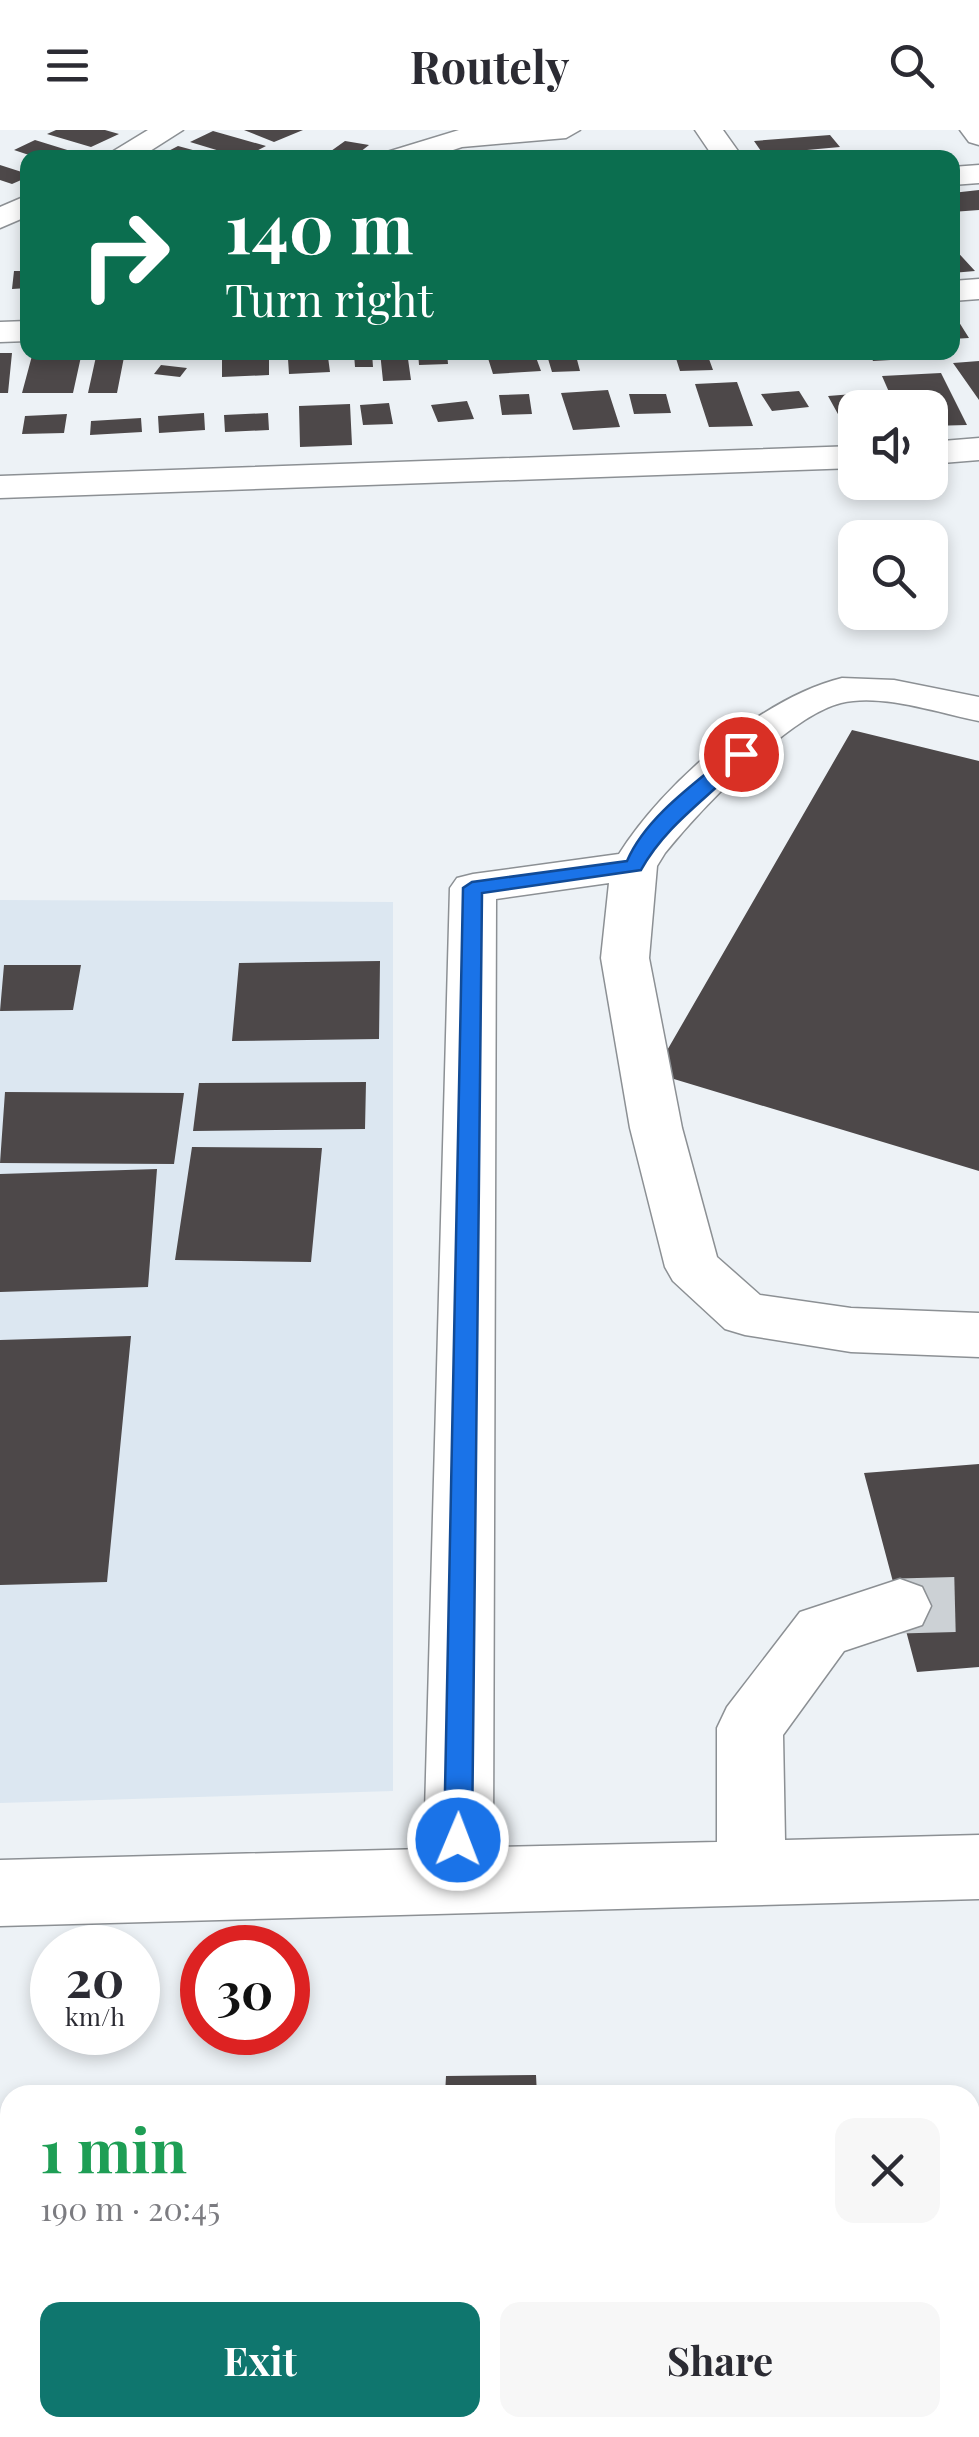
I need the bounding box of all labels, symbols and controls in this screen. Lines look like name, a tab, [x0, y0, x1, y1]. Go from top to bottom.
text: Routely	[410, 35, 569, 95]
icon: menu	[40, 38, 95, 93]
icon: search	[884, 38, 939, 93]
text: 140 m	[225, 178, 414, 272]
icon: right	[60, 190, 190, 320]
text: Turn right	[225, 268, 433, 328]
map controls	[838, 390, 948, 630]
button: sound	[838, 390, 948, 500]
button: search	[838, 520, 948, 630]
pin	[699, 712, 784, 797]
icon: arrive	[714, 727, 769, 782]
position arrow	[406, 1788, 510, 1892]
speed limit sign: 30	[180, 1925, 310, 2055]
text: 20	[66, 1944, 124, 2011]
text: km/h	[65, 1999, 125, 2032]
text: 1 min	[40, 2108, 187, 2188]
button: close	[835, 2118, 940, 2223]
text: 190 m · 20:45	[40, 2186, 220, 2229]
button: Exit	[40, 2302, 480, 2417]
button: Share	[500, 2302, 940, 2417]

